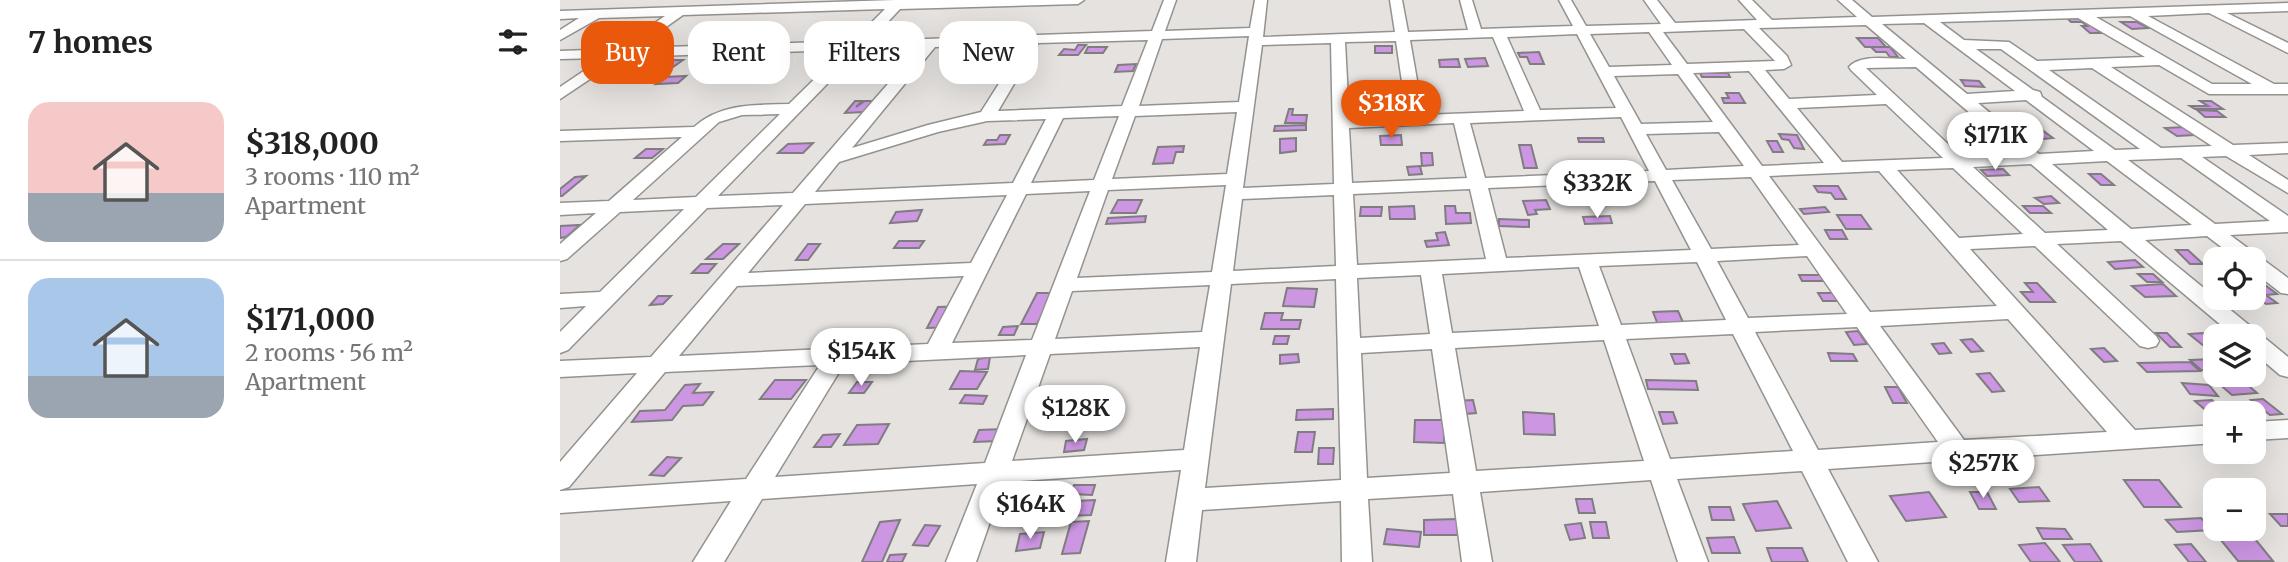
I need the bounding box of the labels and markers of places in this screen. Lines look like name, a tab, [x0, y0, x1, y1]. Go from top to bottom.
pin: $318K	[1342, 80, 1440, 140]
pin: $171K	[1946, 113, 2044, 172]
pin: $332K	[1548, 160, 1646, 220]
pin: $154K	[812, 328, 910, 388]
pin: $128K	[1026, 386, 1124, 445]
pin: $257K	[1934, 440, 2032, 500]
pin: $164K	[981, 482, 1079, 541]

